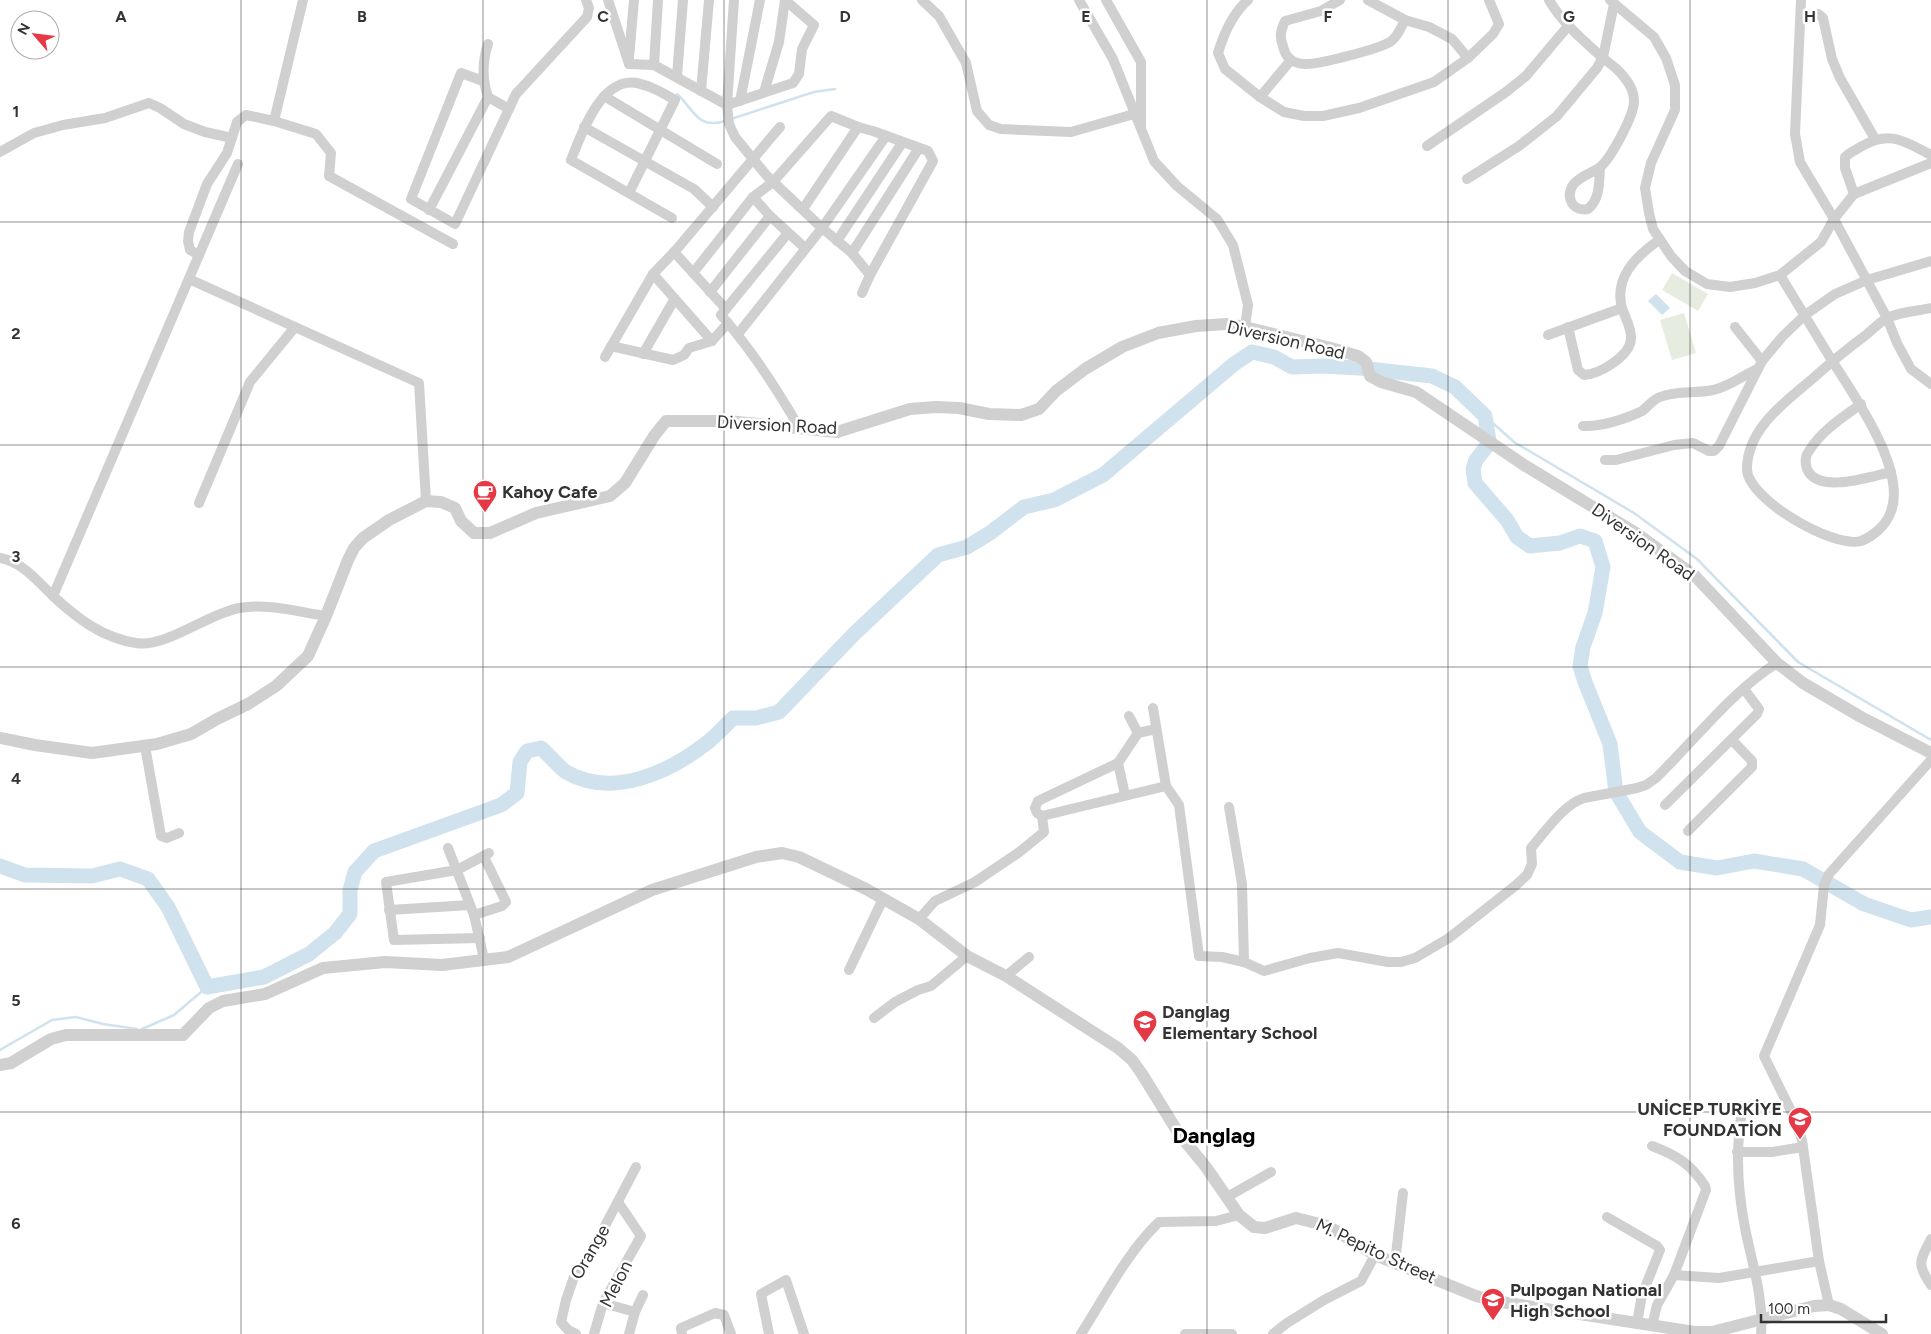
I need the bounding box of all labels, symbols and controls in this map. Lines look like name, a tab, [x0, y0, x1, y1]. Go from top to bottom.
text: A	[115, 7, 127, 26]
text: B	[357, 7, 367, 26]
text: C	[597, 7, 609, 26]
text: D	[839, 7, 851, 26]
text: E	[1081, 7, 1091, 26]
text: F	[1324, 7, 1333, 26]
text: G	[1563, 7, 1575, 26]
text: H	[1804, 7, 1816, 26]
north arrow	[10, 10, 60, 60]
text: N	[14, 20, 34, 38]
text: 1	[13, 102, 19, 121]
street label: Diversion Road	[1225, 316, 1347, 364]
text: 2	[11, 324, 21, 343]
street label: Diversion Road	[716, 411, 838, 439]
cafe icon: Kahoy Cafe	[472, 479, 498, 513]
place label: Kahoy Cafe	[502, 481, 598, 503]
street label: Diversion Road	[1587, 498, 1699, 586]
text: 3	[12, 547, 21, 566]
text: 4	[11, 769, 21, 788]
text: 5	[11, 991, 21, 1010]
place label: Danglag Elementary School	[1162, 1001, 1317, 1044]
school or university icon: Danglag Elementary School	[1132, 1009, 1158, 1043]
place label: UNİCEP TURKİYE FOUNDATİON	[1637, 1098, 1782, 1141]
school or university icon: UNİCEP TURKİYE FOUNDATİON	[1787, 1106, 1813, 1140]
district label: Danglag	[1172, 1122, 1256, 1149]
street label: M. Pepito Street	[1312, 1213, 1440, 1289]
text: 6	[11, 1214, 21, 1233]
street label: Orange	[566, 1221, 615, 1283]
street label: Melon	[595, 1257, 637, 1311]
place label: Pulpogan National High School	[1510, 1279, 1662, 1322]
school or university icon: Pulpogan National High School	[1480, 1287, 1506, 1321]
scale bar	[1761, 1292, 1886, 1324]
text: 100 m	[1768, 1300, 1810, 1318]

